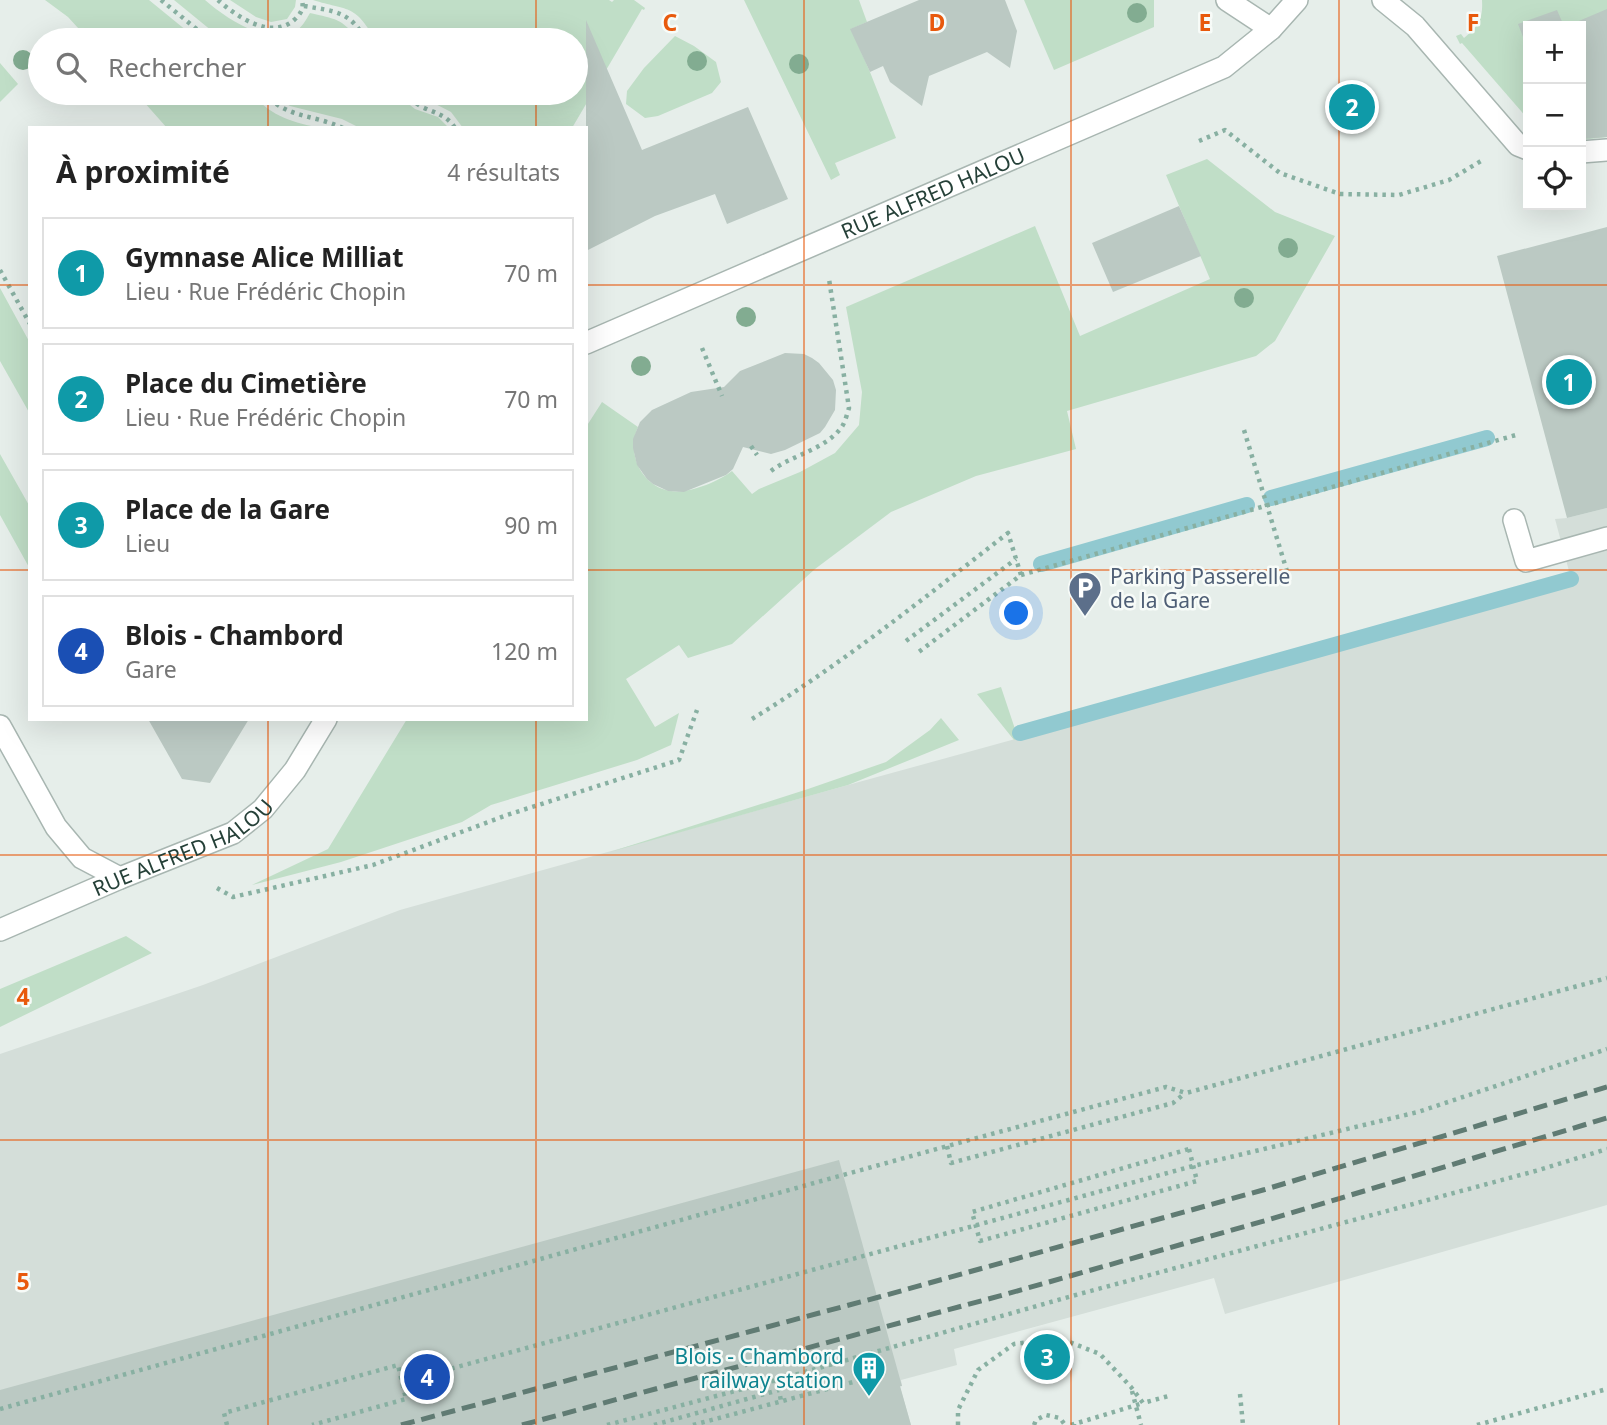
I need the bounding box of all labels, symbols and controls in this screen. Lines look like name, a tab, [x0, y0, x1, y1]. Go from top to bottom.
text: C	[663, 6, 678, 38]
text: D	[929, 6, 945, 38]
text: E	[1199, 6, 1211, 38]
text: F	[1467, 6, 1479, 38]
map controls	[1523, 21, 1586, 210]
button: +	[1523, 21, 1586, 84]
search box	[28, 28, 588, 105]
icon: search	[52, 48, 90, 86]
text: Rechercher	[108, 49, 246, 85]
pin: 2	[1329, 81, 1375, 133]
button: −	[1523, 84, 1586, 147]
street label: RUE ALFRED HALOU	[837, 141, 1029, 245]
button: locate	[1523, 147, 1586, 210]
text: À proximité	[56, 151, 230, 192]
text: 4 résultats	[447, 156, 560, 188]
text: Gymnase Alice Milliat	[125, 239, 403, 275]
text: 1	[74, 257, 88, 289]
text: 70 m	[504, 257, 558, 289]
text: Lieu · Rue Frédéric Chopin	[125, 275, 406, 307]
pin: 1	[1546, 356, 1592, 408]
text: Place du Cimetière	[125, 365, 367, 401]
text: 2	[74, 383, 88, 415]
text: 70 m	[504, 383, 558, 415]
text: Lieu · Rue Frédéric Chopin	[125, 401, 406, 433]
text: Place de la Gare	[125, 491, 330, 527]
text: 3	[74, 509, 88, 541]
text: 90 m	[504, 509, 558, 541]
text: Lieu	[125, 527, 170, 559]
place label: Parking Passerelle de la Gare	[1110, 562, 1290, 614]
parking icon: Parking Passerelle de la Gare	[1066, 569, 1104, 618]
your location	[999, 596, 1033, 630]
text: Blois - Chambord	[125, 617, 344, 653]
text: 4	[74, 635, 88, 667]
text: 120 m	[491, 635, 558, 667]
text: Gare	[125, 653, 177, 685]
street label: RUE ALFRED HALOU	[88, 793, 280, 902]
text: 4	[16, 980, 30, 1012]
text: 5	[16, 1265, 30, 1297]
pin: 3	[1024, 1331, 1070, 1383]
place label: Blois - Chambord railway station	[675, 1342, 844, 1394]
building icon: Blois - Chambord railway station	[850, 1349, 888, 1398]
pin: 4	[404, 1351, 450, 1403]

